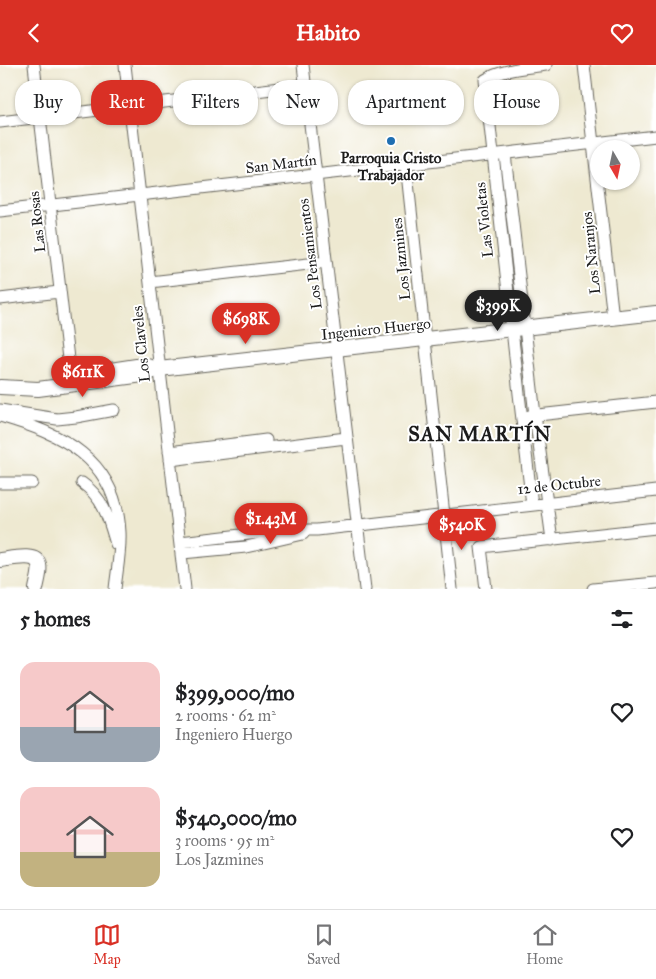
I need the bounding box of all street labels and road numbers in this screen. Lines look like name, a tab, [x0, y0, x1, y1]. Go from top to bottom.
street label: San Martín	[245, 151, 317, 177]
street label: Las Violetas	[471, 181, 497, 259]
street label: Las Rosas	[25, 190, 49, 254]
street label: Los Pensamientos	[294, 198, 326, 310]
street label: Los Naranjos	[578, 211, 604, 295]
street label: Los Jazmines	[388, 217, 415, 301]
street label: Los Claveles	[128, 305, 154, 383]
street label: Ingeniero Huergo	[320, 314, 432, 344]
street label: 12 de Octubre	[516, 472, 602, 498]

